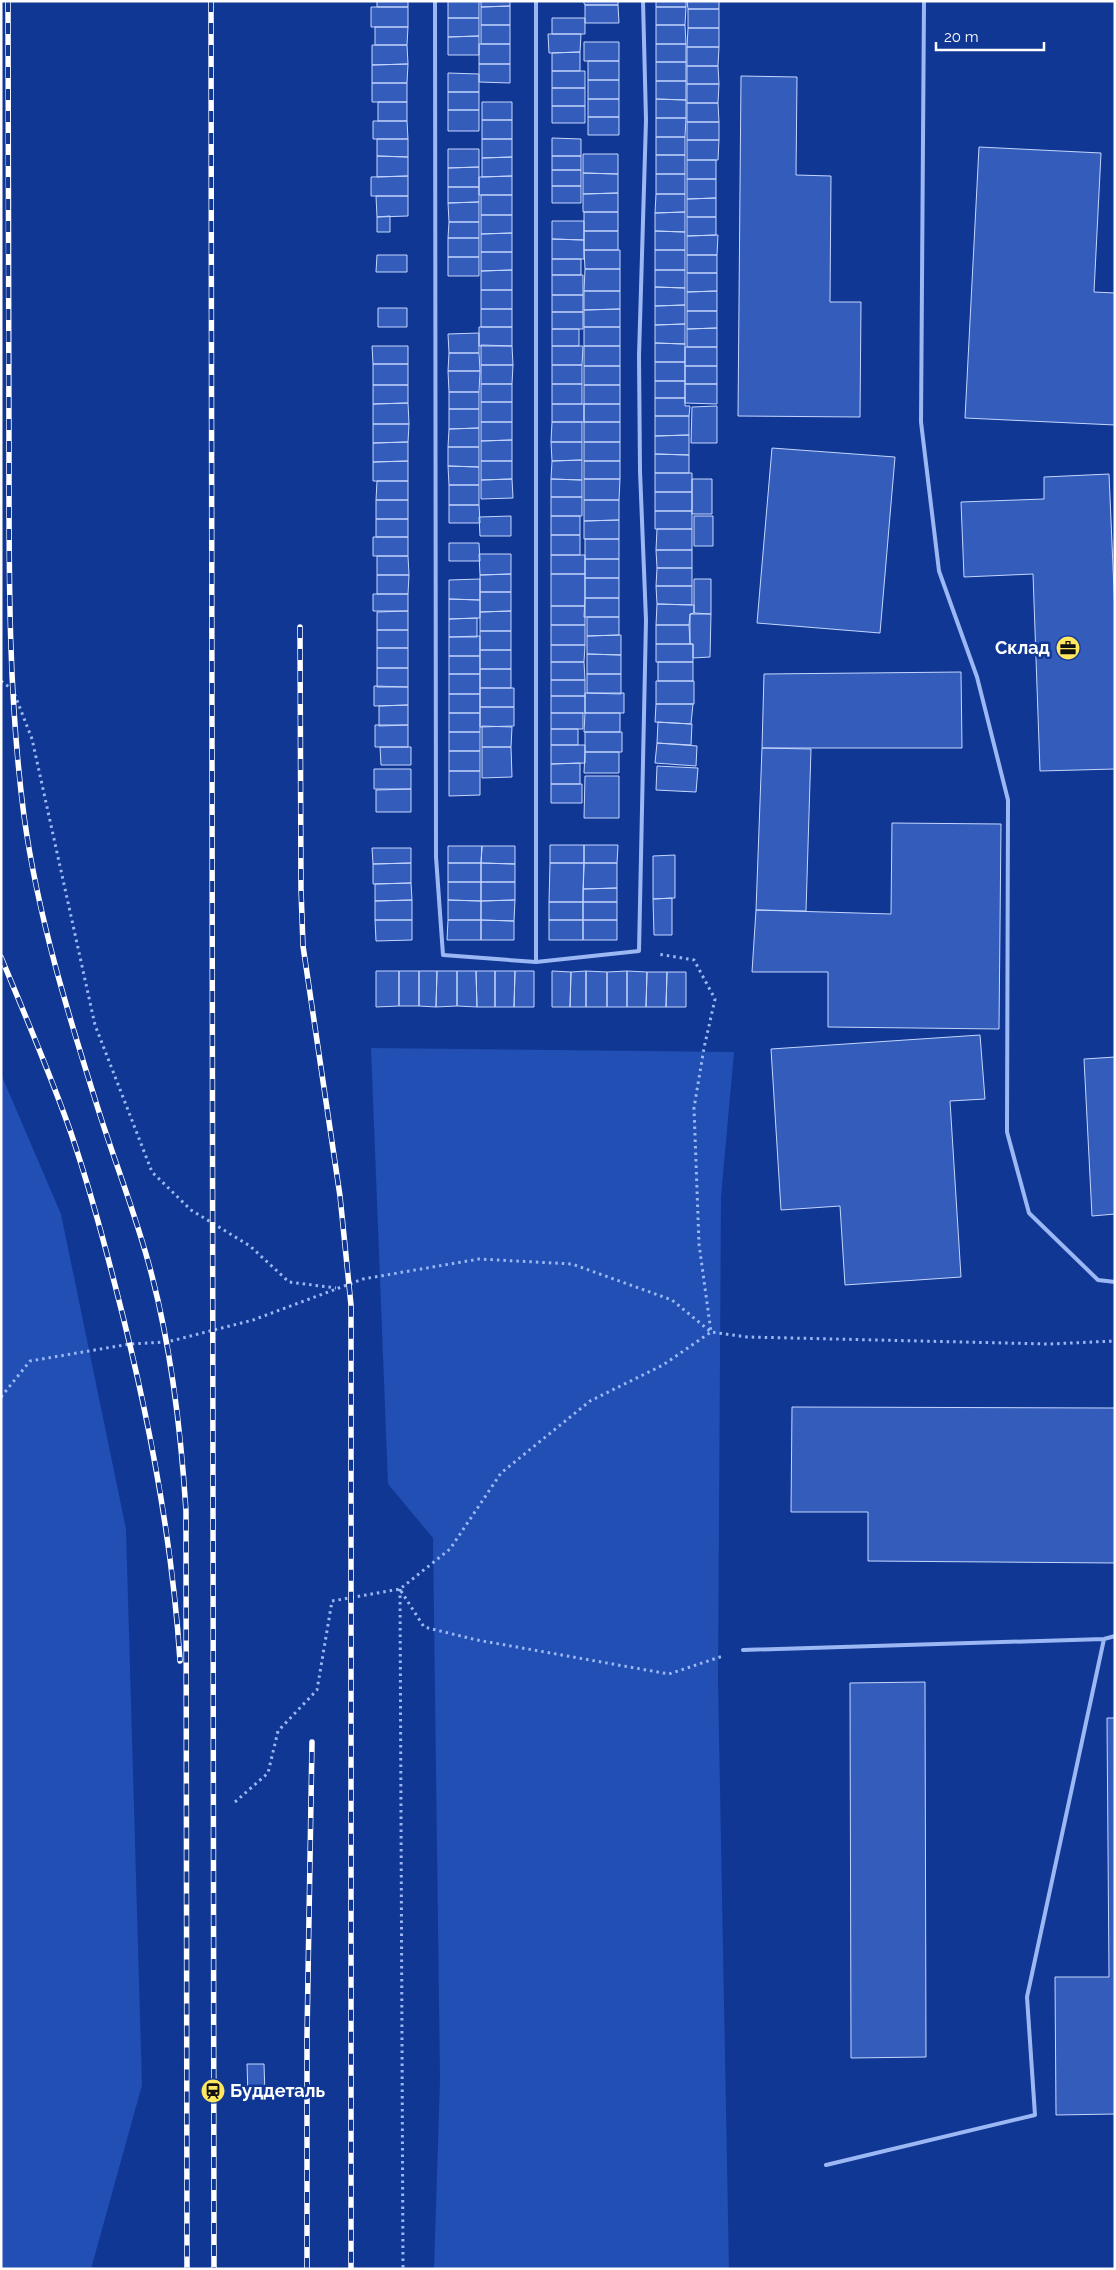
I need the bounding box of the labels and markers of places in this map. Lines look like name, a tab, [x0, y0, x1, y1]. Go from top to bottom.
office icon: Склад	[1055, 635, 1081, 661]
place label: Склад	[995, 637, 1050, 658]
station icon: Буддеталь	[200, 2078, 226, 2104]
place label: Буддеталь	[230, 2080, 325, 2101]

